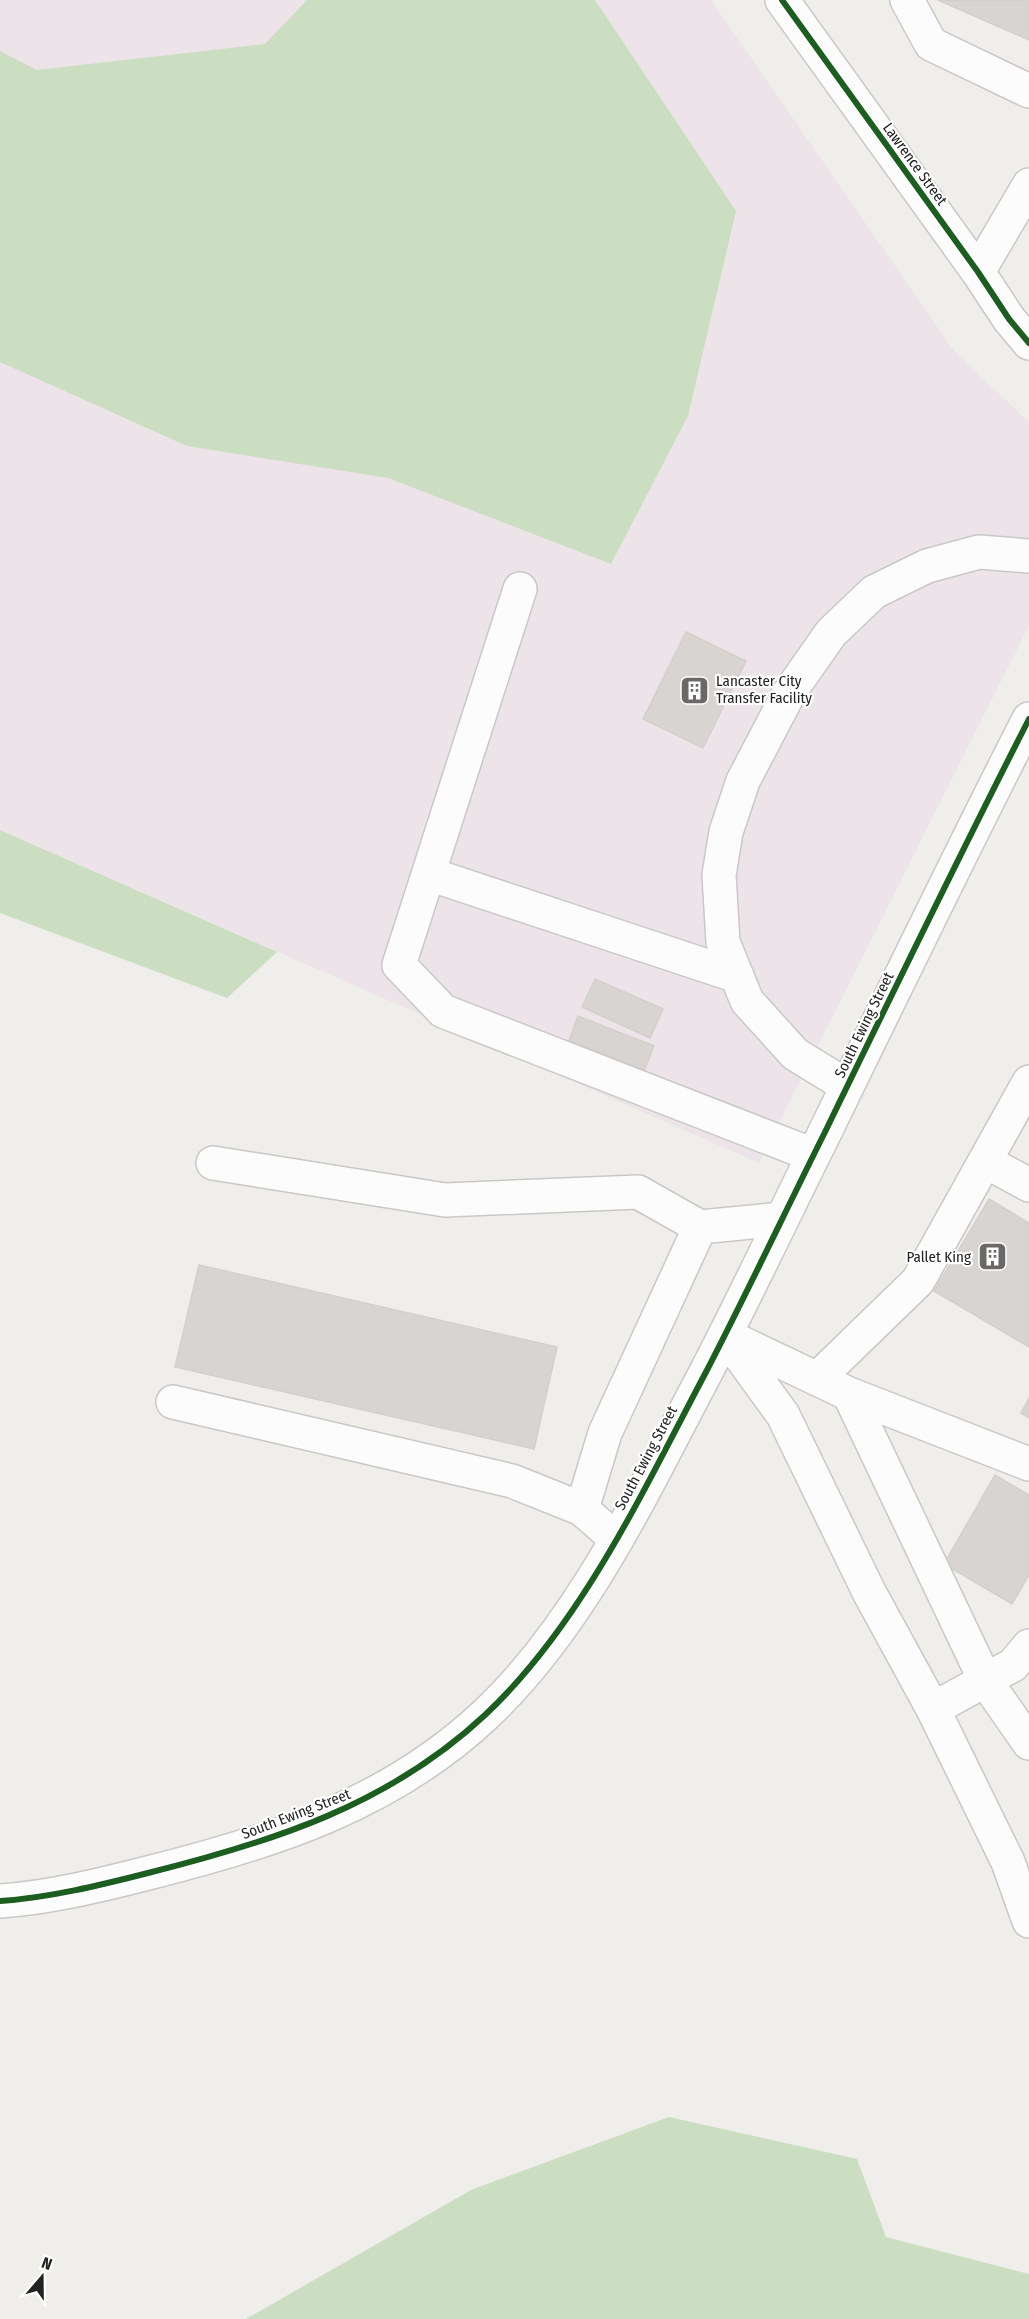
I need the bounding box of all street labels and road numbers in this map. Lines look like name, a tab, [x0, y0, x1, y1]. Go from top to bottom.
street label: Lawrence Street	[879, 119, 951, 209]
street label: South Ewing Street	[831, 969, 897, 1081]
street label: South Ewing Street	[611, 1403, 681, 1513]
street label: South Ewing Street	[239, 1785, 353, 1843]

